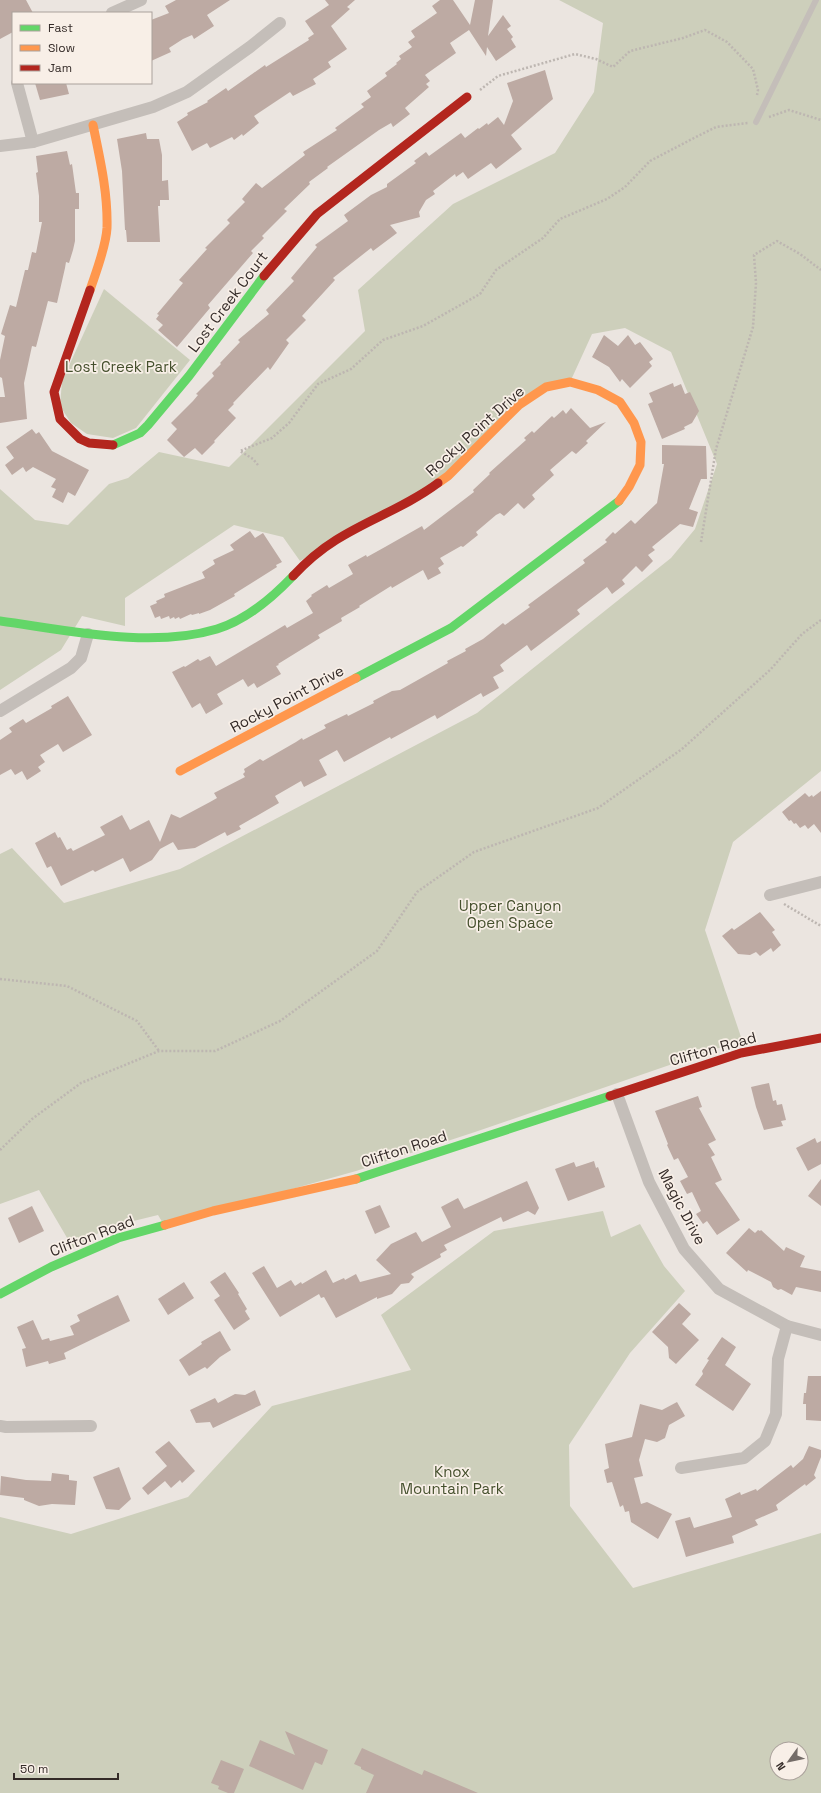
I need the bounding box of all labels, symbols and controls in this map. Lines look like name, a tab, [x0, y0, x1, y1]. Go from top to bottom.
legend	[12, 12, 152, 84]
text: Fast	[48, 20, 73, 36]
text: Slow	[48, 40, 75, 56]
text: Jam	[48, 60, 72, 76]
street label: Lost Creek Court	[184, 247, 272, 356]
park label: Lost Creek Park	[65, 357, 177, 376]
street label: Rocky Point Drive	[421, 381, 528, 480]
street label: Rocky Point Drive	[227, 660, 347, 737]
park label: Upper Canyon Open Space	[459, 896, 561, 932]
street label: Clifton Road	[667, 1027, 758, 1070]
street label: Clifton Road	[359, 1126, 449, 1171]
street label: Magic Drive	[654, 1165, 710, 1248]
street label: Clifton Road	[47, 1211, 137, 1260]
park label: Knox Mountain Park	[400, 1462, 504, 1498]
north arrow	[769, 1741, 809, 1781]
scale bar	[14, 1755, 118, 1781]
text: N	[773, 1760, 788, 1773]
text: 50 m	[20, 1761, 48, 1777]

